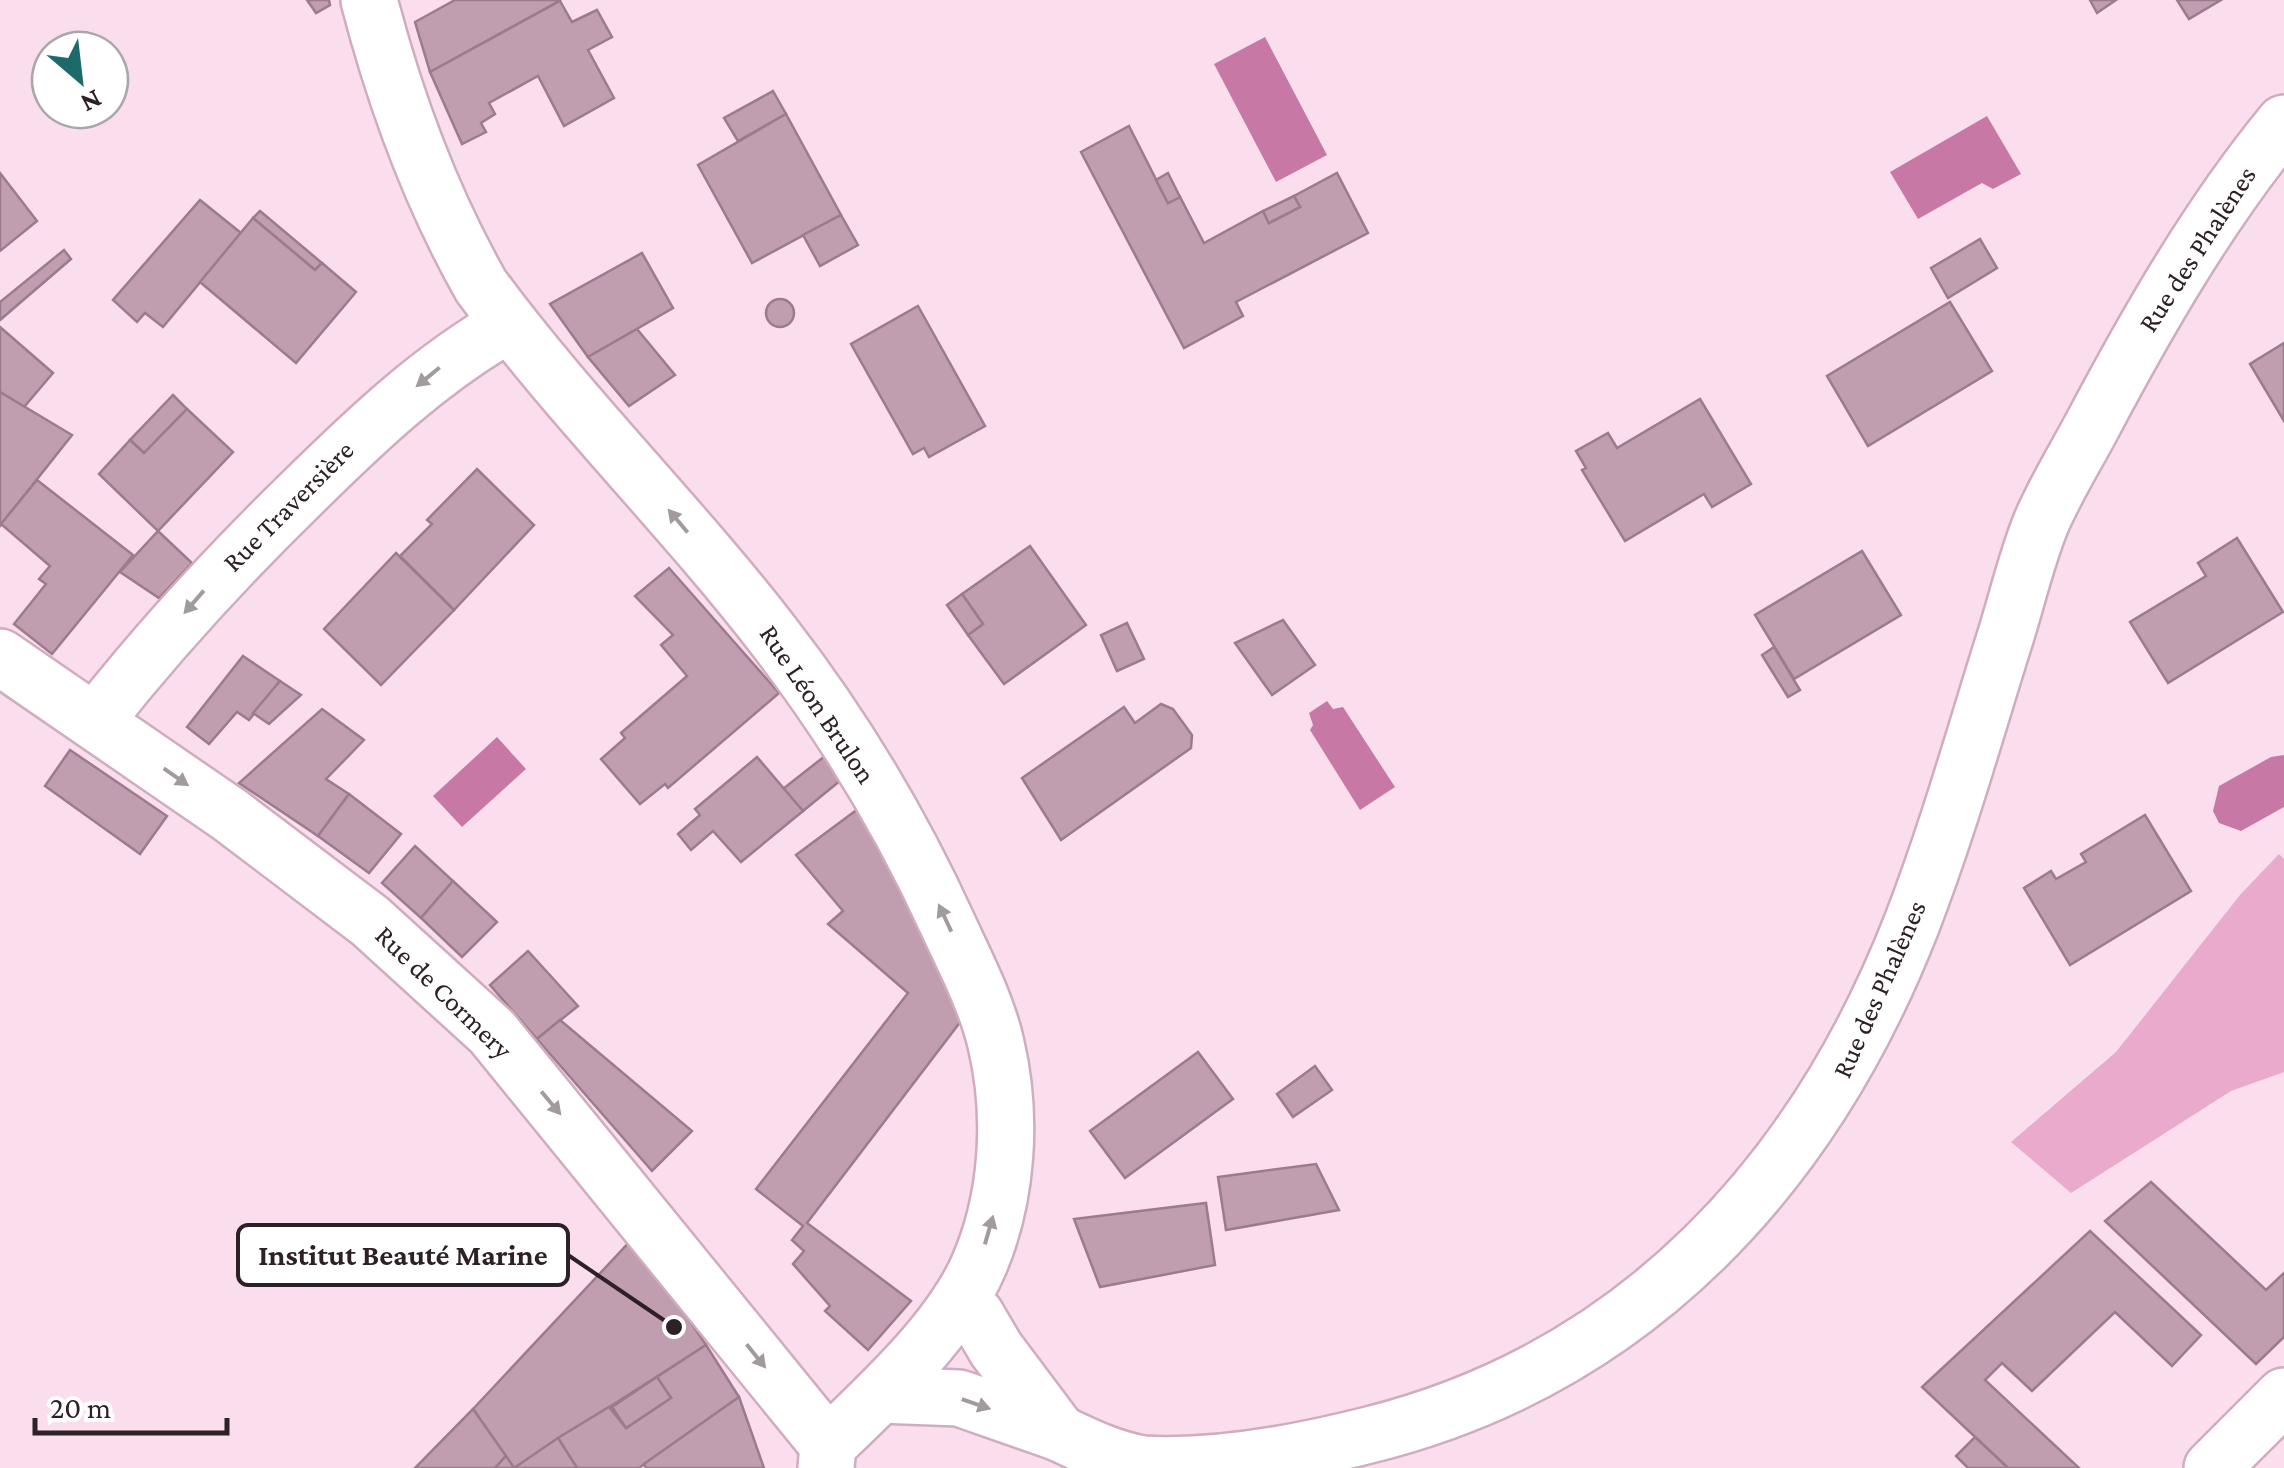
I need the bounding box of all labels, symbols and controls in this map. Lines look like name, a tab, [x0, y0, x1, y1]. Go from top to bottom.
north arrow	[30, 30, 130, 130]
text: N	[76, 83, 107, 120]
street label: Rue des Phalènes	[2132, 160, 2262, 338]
one-way arrow	[415, 366, 440, 387]
street label: Rue Traversière	[216, 434, 360, 578]
one-way arrow	[667, 509, 689, 534]
one-way arrow	[184, 590, 206, 615]
street label: Rue Léon Brulon	[754, 619, 882, 789]
one-way arrow	[162, 766, 189, 786]
street label: Rue des Phalènes	[1826, 895, 1932, 1083]
one-way arrow	[936, 903, 953, 932]
street label: Rue de Cormery	[369, 919, 520, 1066]
one-way arrow	[540, 1091, 561, 1116]
one-way arrow	[981, 1214, 997, 1245]
callout: Institut Beauté Marine	[238, 1225, 568, 1285]
text: Institut Beauté Marine	[258, 1238, 548, 1271]
one-way arrow	[745, 1343, 766, 1368]
scale bar	[35, 1373, 228, 1435]
text: 20 m	[50, 1391, 111, 1424]
one-way arrow	[962, 1398, 992, 1413]

